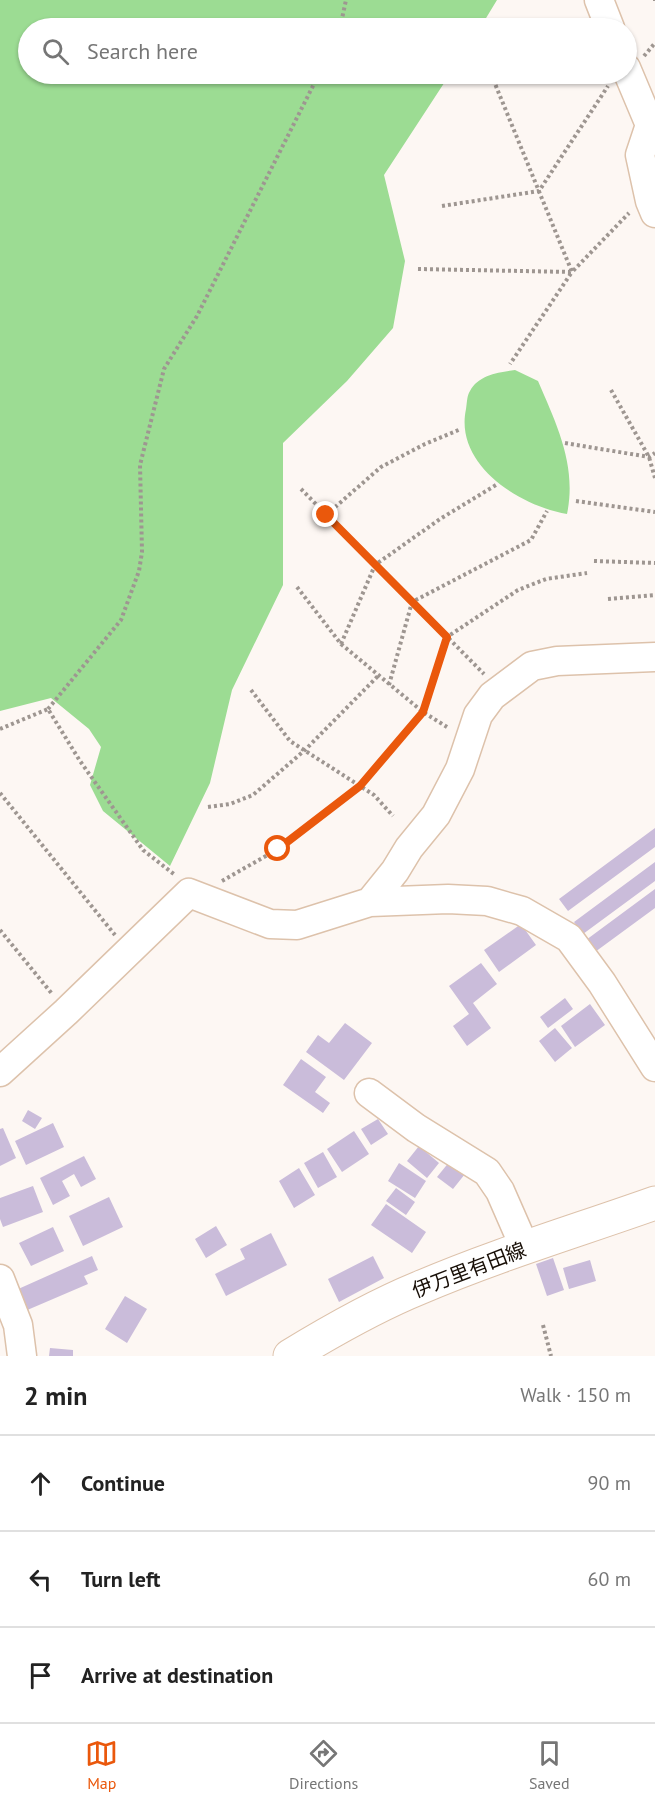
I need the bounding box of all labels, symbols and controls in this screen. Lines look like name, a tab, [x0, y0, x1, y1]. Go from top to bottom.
search box	[18, 18, 637, 84]
icon: search	[39, 35, 72, 68]
text: Search here	[87, 37, 198, 65]
route end	[312, 501, 338, 527]
route start	[264, 835, 290, 861]
street label: 伊万里有田線	[408, 1236, 530, 1304]
text: 2 min	[24, 1379, 87, 1412]
text: Walk · 150 m	[520, 1382, 631, 1408]
icon: ahead	[24, 1467, 57, 1500]
text: Continue	[81, 1469, 165, 1497]
text: 90 m	[588, 1470, 631, 1496]
icon: left	[24, 1563, 57, 1596]
text: Turn left	[81, 1565, 161, 1593]
text: 60 m	[588, 1566, 631, 1592]
icon: arrive	[24, 1659, 57, 1692]
text: Arrive at destination	[81, 1661, 273, 1689]
tab: Map	[85, 1737, 118, 1793]
tab: Directions	[289, 1737, 358, 1793]
tab: Saved	[529, 1737, 570, 1793]

